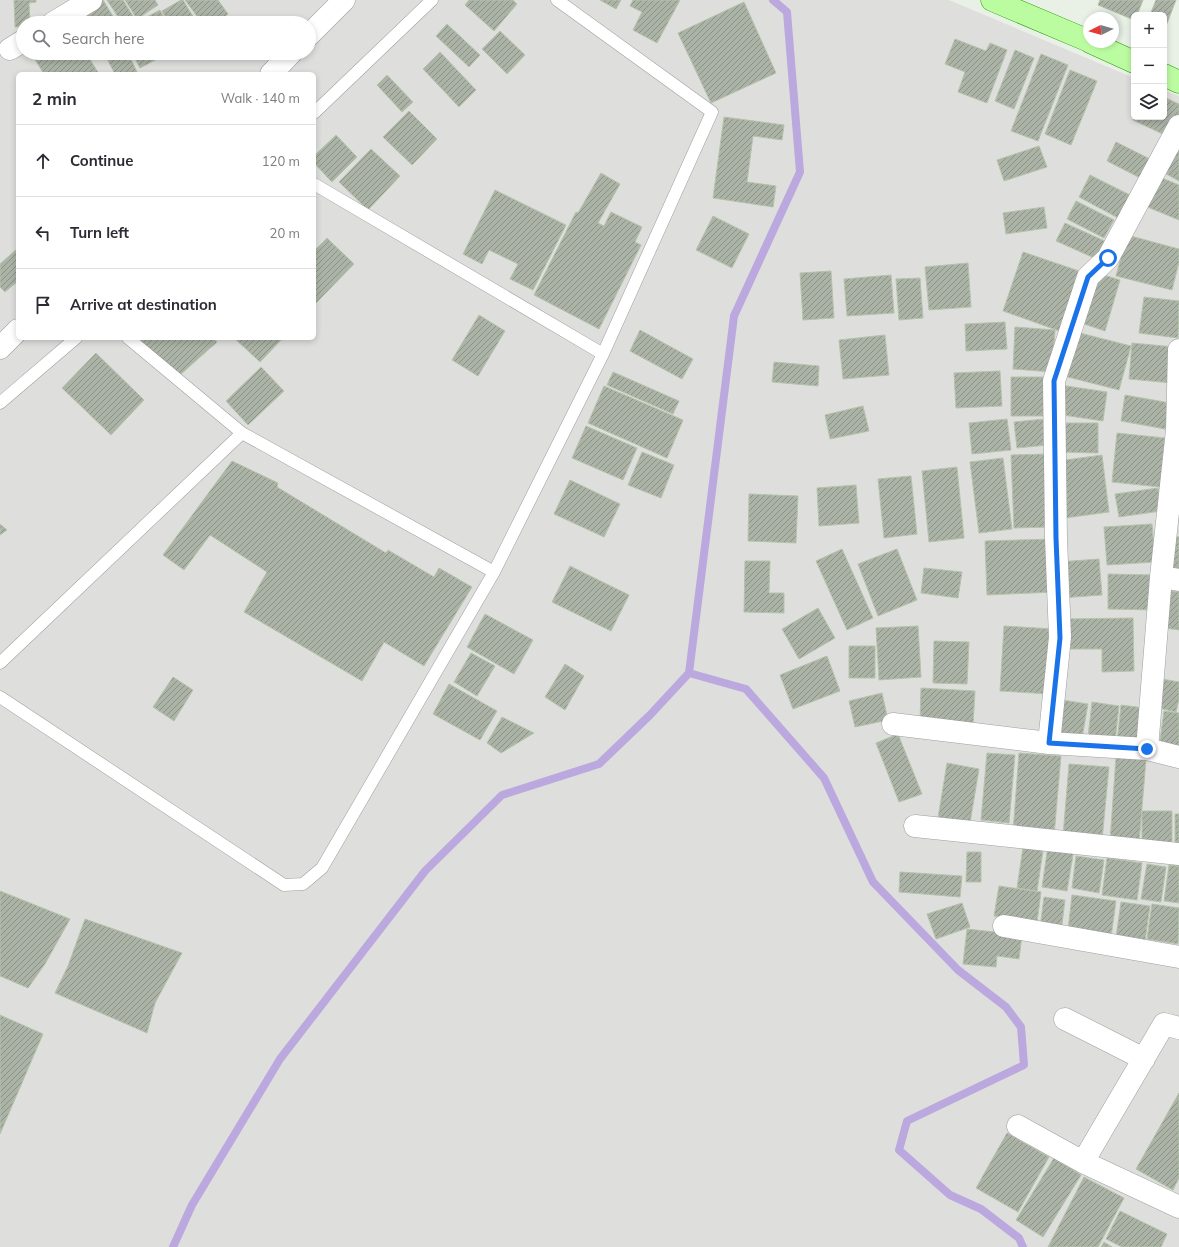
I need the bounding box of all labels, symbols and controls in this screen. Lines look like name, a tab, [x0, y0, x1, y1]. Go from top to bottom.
north arrow	[1083, 12, 1119, 48]
map controls	[1131, 12, 1167, 120]
button: +	[1131, 12, 1167, 48]
search box	[16, 16, 316, 60]
icon: search	[30, 27, 52, 49]
text: Search here	[62, 29, 144, 48]
button: −	[1131, 48, 1167, 84]
button: layers	[1131, 84, 1167, 120]
text: 2 min	[32, 88, 77, 109]
text: Walk · 140 m	[221, 90, 300, 106]
icon: ahead	[32, 150, 54, 172]
text: Continue	[70, 151, 133, 170]
text: 120 m	[262, 153, 300, 169]
icon: left	[32, 222, 54, 244]
text: Turn left	[70, 223, 129, 242]
text: 20 m	[270, 225, 300, 241]
route start	[1099, 249, 1117, 267]
icon: arrive	[32, 294, 54, 316]
text: Arrive at destination	[70, 295, 217, 314]
route end	[1138, 740, 1156, 758]

